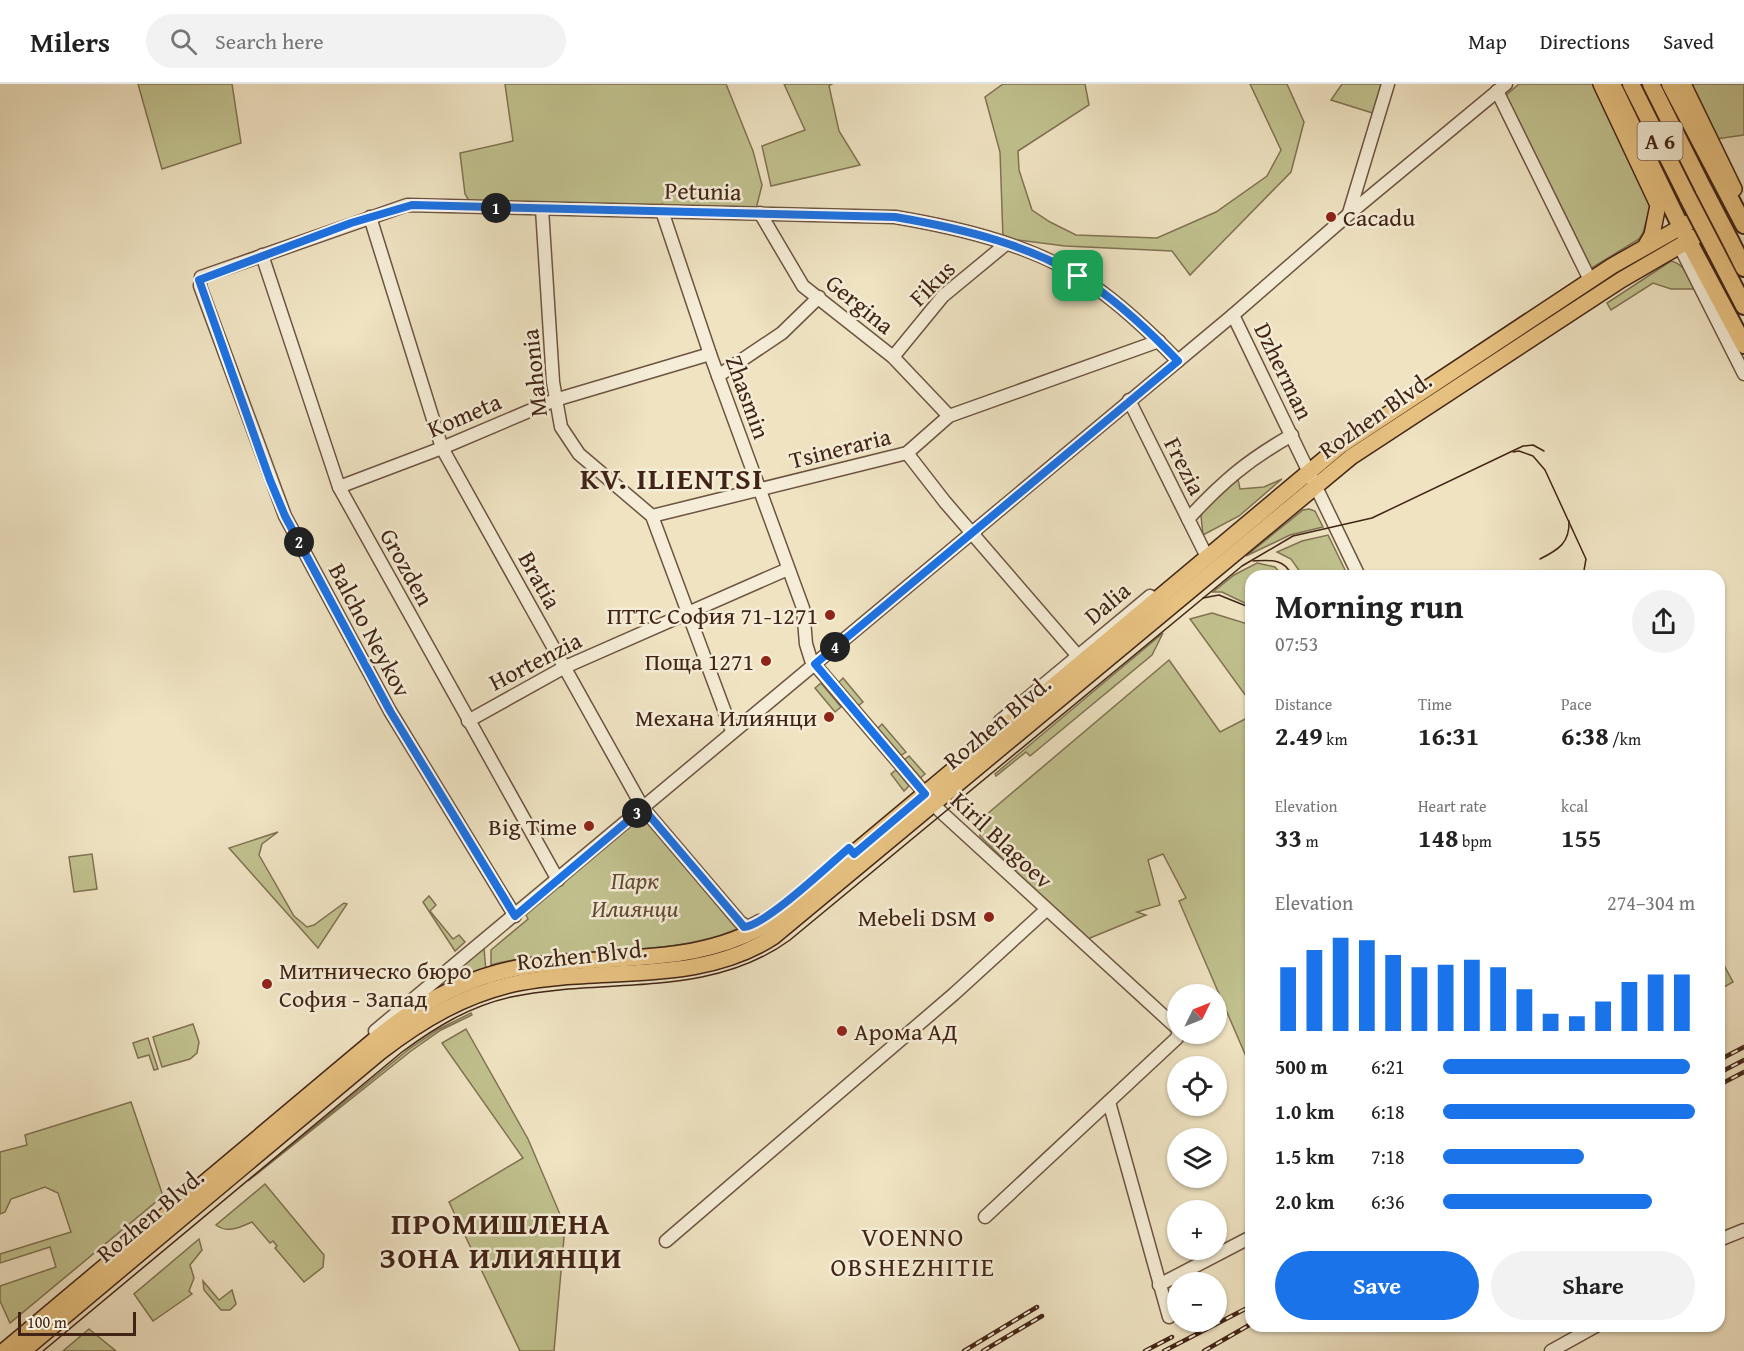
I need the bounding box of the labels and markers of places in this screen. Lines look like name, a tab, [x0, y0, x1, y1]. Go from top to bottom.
pin: 1	[481, 193, 511, 223]
place label: Cacadu	[1343, 200, 1415, 235]
marker: Cacadu	[1324, 210, 1338, 224]
pin	[1052, 250, 1103, 301]
pin: 2	[284, 527, 314, 557]
place label: ПТТС София 71-1271	[607, 598, 818, 633]
marker: ПТТС София 71-1271	[823, 608, 837, 622]
pin: 4	[820, 632, 850, 662]
place label: Поща 1271	[645, 644, 754, 679]
marker: Поща 1271	[759, 654, 773, 668]
place label: Механа Илиянци	[635, 700, 817, 735]
marker: Механа Илиянци	[822, 710, 836, 724]
pin: 3	[622, 798, 652, 828]
place label: Big Time	[488, 809, 577, 844]
marker: Big Time	[582, 819, 596, 833]
place label: Mebeli DSM	[858, 900, 977, 935]
marker: Mebeli DSM	[982, 910, 996, 924]
place label: Митническо бюро София - Запад	[279, 953, 472, 1016]
marker: Митническо бюро София - Запад	[260, 977, 274, 991]
place label: Арома АД	[854, 1014, 958, 1049]
marker: Арома АД	[835, 1024, 849, 1038]

